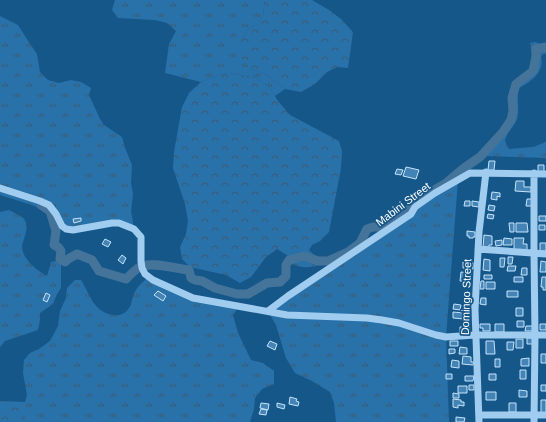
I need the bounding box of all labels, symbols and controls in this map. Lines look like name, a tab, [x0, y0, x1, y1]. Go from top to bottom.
street label: Mabini Street	[374, 180, 432, 228]
street label: Domingo Street	[459, 259, 473, 335]

